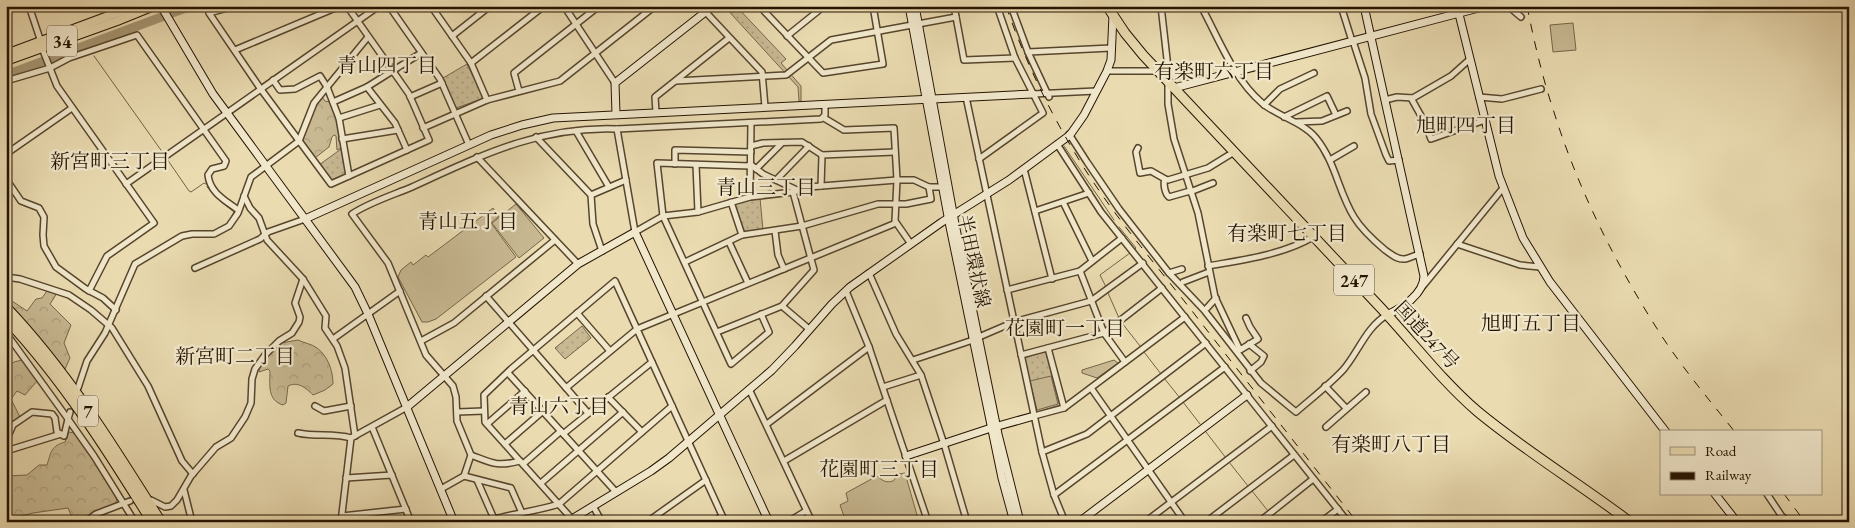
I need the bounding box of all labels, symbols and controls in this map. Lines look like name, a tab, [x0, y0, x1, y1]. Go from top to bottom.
road number: 34	[47, 26, 77, 56]
district label: 青山四丁目	[337, 52, 437, 78]
district label: 有楽町六丁目	[1154, 58, 1274, 84]
district label: 旭町四丁目	[1416, 112, 1516, 138]
district label: 新宮町三丁目	[50, 148, 170, 174]
district label: 青山三丁目	[716, 174, 816, 200]
district label: 青山五丁目	[418, 208, 518, 234]
street label: 半田環状線	[952, 212, 996, 310]
district label: 有楽町七丁目	[1227, 220, 1347, 246]
road number: 247	[1334, 264, 1374, 296]
street label: 国道247号	[1389, 296, 1465, 374]
district label: 旭町五丁目	[1481, 310, 1581, 336]
district label: 花園町一丁目	[1005, 315, 1125, 341]
district label: 新宮町二丁目	[175, 343, 295, 369]
district label: 青山六丁目	[509, 393, 609, 419]
road number: 7	[78, 396, 98, 426]
legend	[1660, 430, 1822, 496]
district label: 有楽町八丁目	[1331, 431, 1451, 457]
text: Road	[1705, 441, 1737, 460]
district label: 花園町三丁目	[819, 456, 939, 482]
text: Railway	[1705, 465, 1752, 484]

